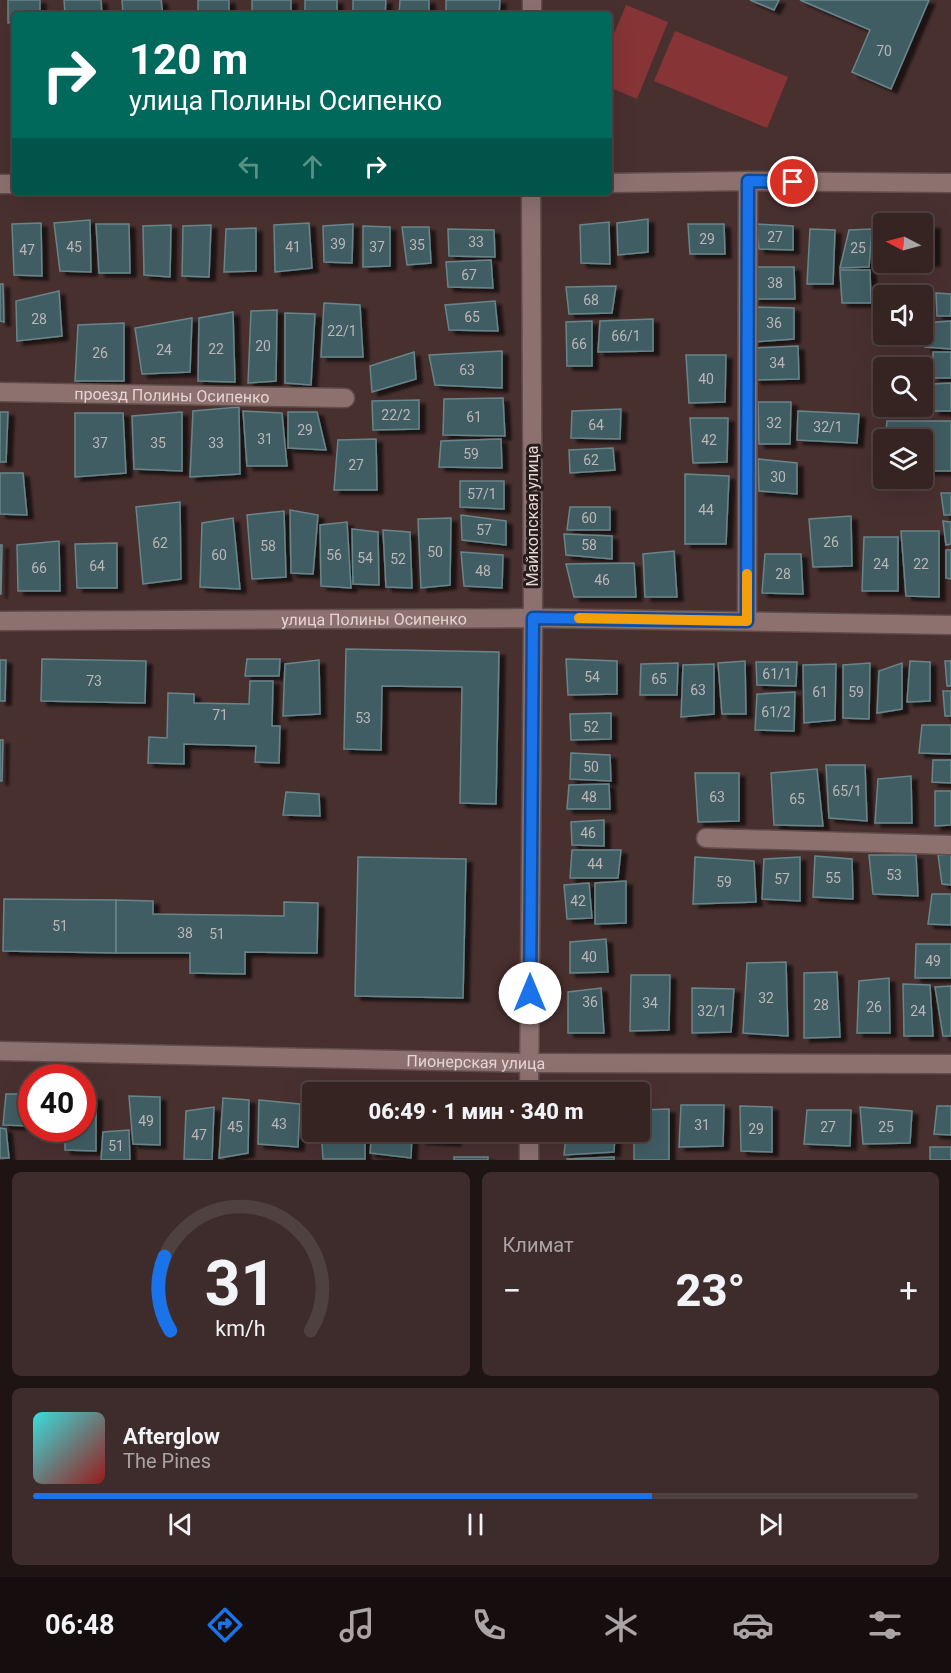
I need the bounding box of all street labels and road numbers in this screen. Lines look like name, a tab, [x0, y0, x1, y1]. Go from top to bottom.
street label: проезд Полины Осипенко	[74, 384, 270, 406]
street label: Майкопская улица	[523, 445, 542, 587]
street label: улица Полины Осипенко	[281, 609, 467, 629]
street label: Пионерская улица	[406, 1051, 545, 1073]

